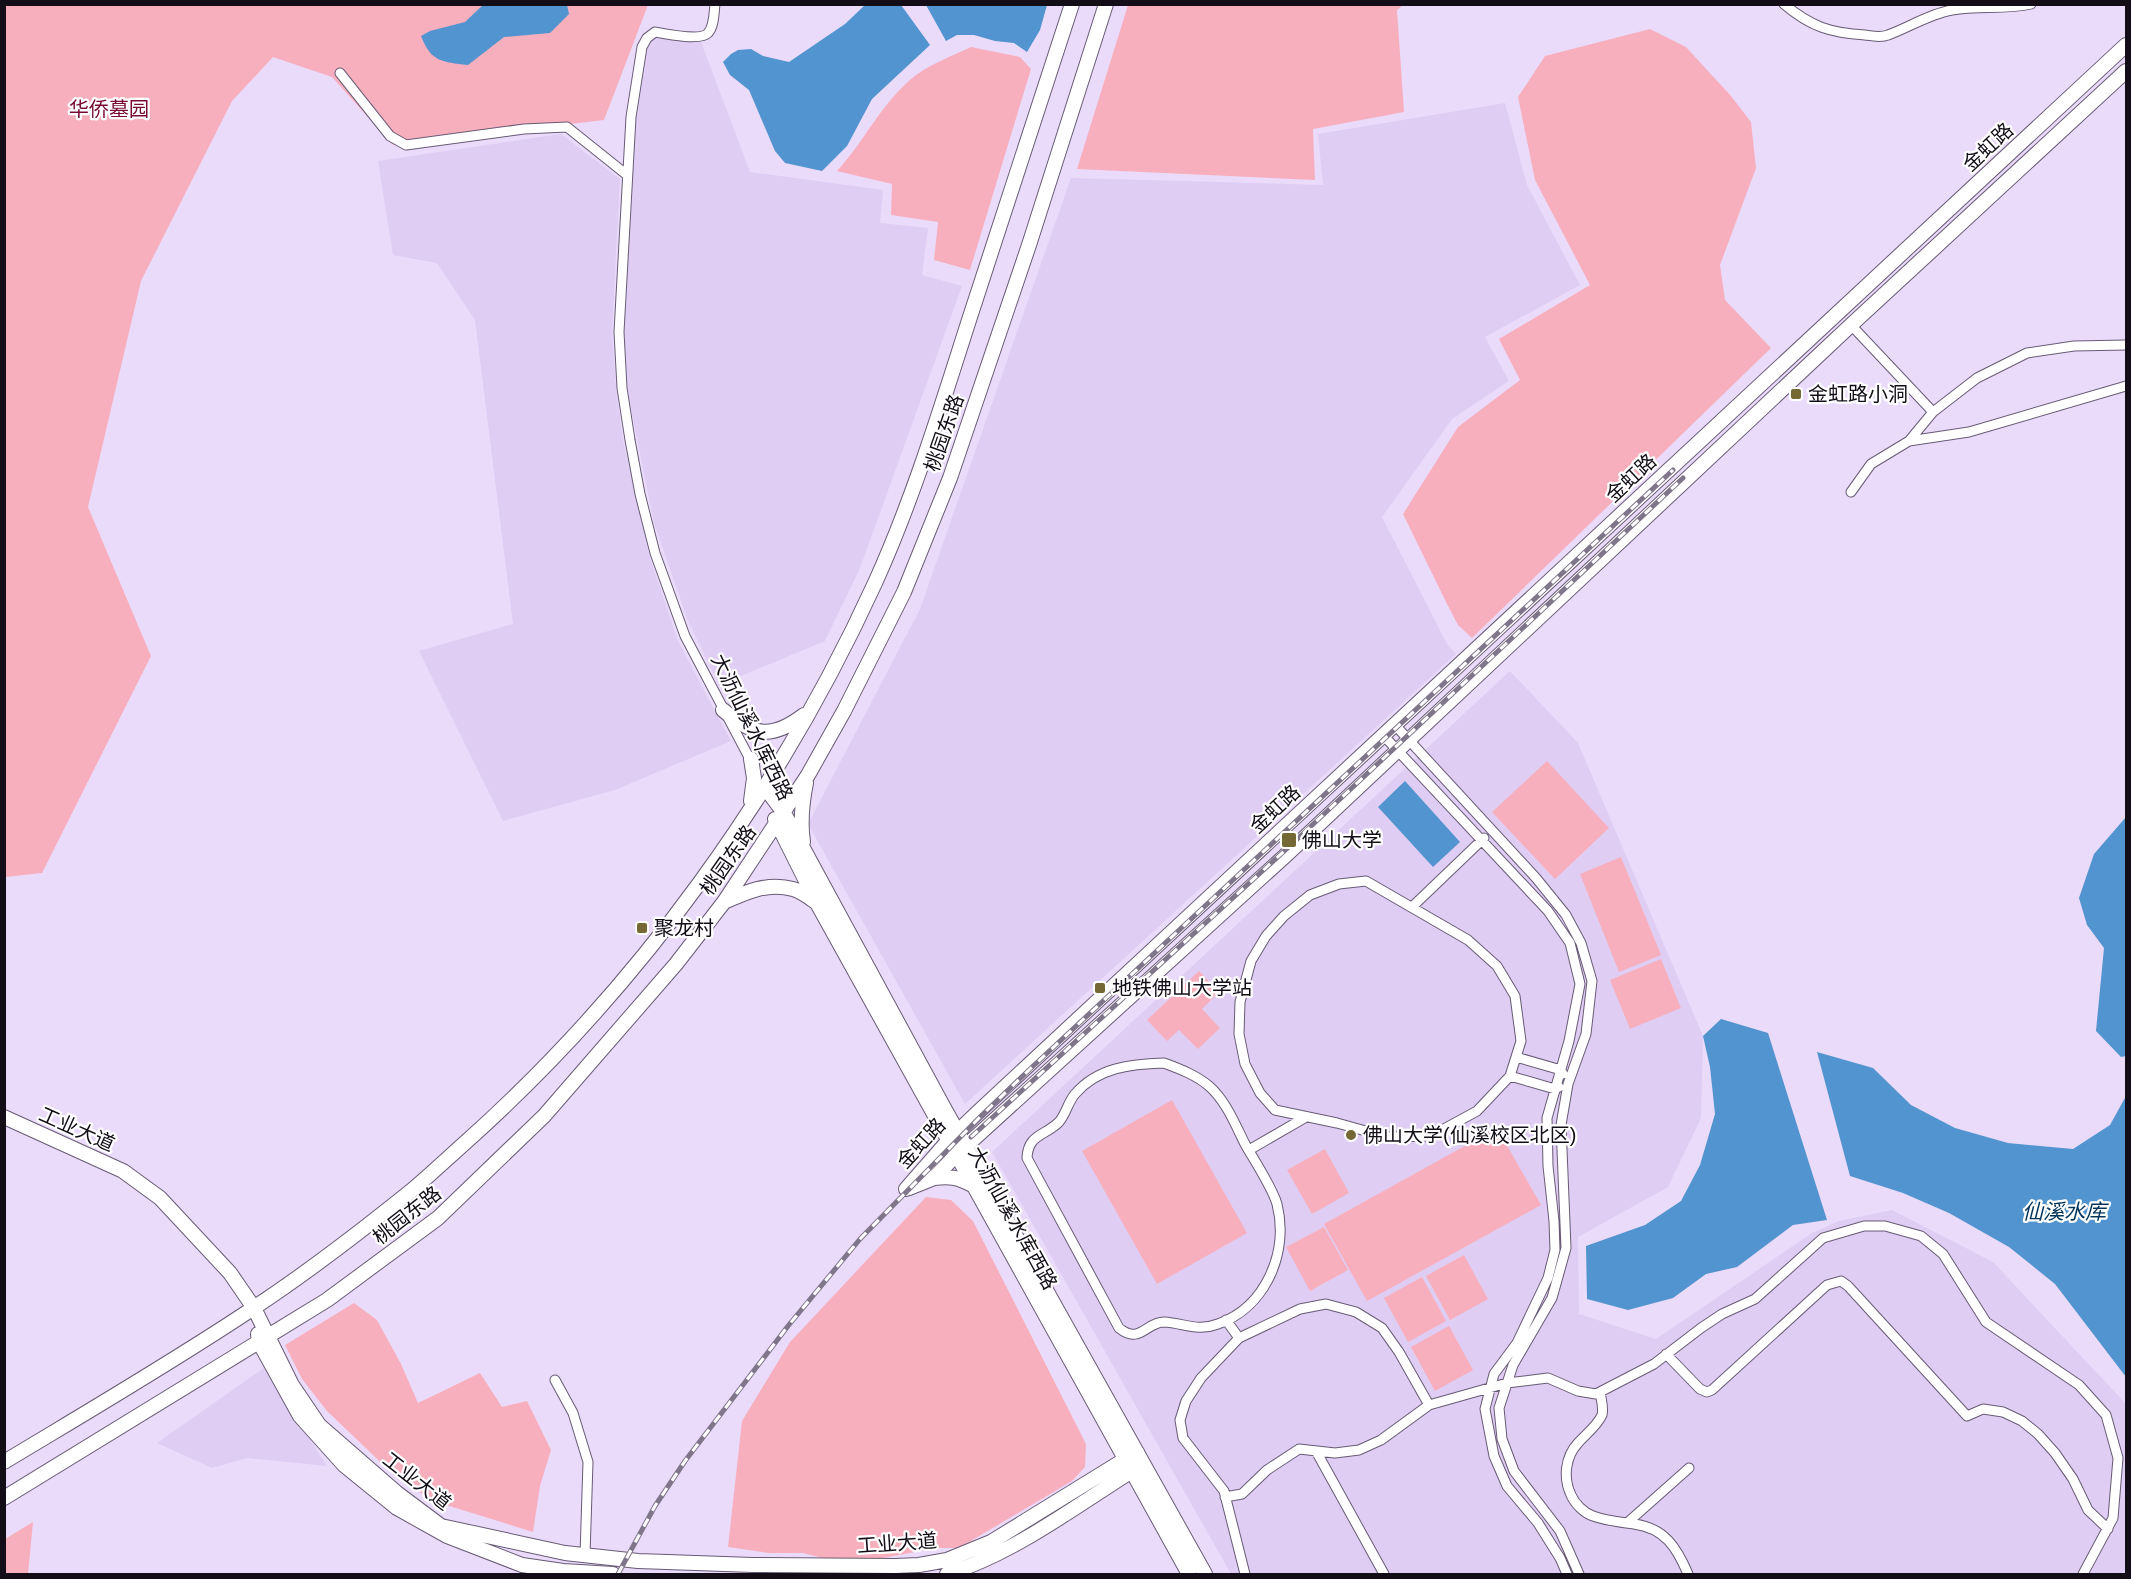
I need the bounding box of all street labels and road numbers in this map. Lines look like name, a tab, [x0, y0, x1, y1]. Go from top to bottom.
street label: 金虹路	[1959, 118, 2017, 176]
street label: 桃园东路	[921, 392, 967, 474]
street label: 金虹路	[1602, 449, 1660, 507]
street label: 大沥仙溪水库西路	[707, 650, 797, 804]
street label: 金虹路	[1246, 780, 1304, 838]
street label: 桃园东路	[696, 821, 760, 899]
street label: 工业大道	[36, 1103, 118, 1155]
street label: 金虹路	[892, 1114, 950, 1172]
street label: 大沥仙溪水库西路	[965, 1143, 1061, 1293]
street label: 桃园东路	[369, 1182, 445, 1248]
street label: 工业大道	[379, 1448, 455, 1514]
street label: 工业大道	[856, 1529, 938, 1557]

